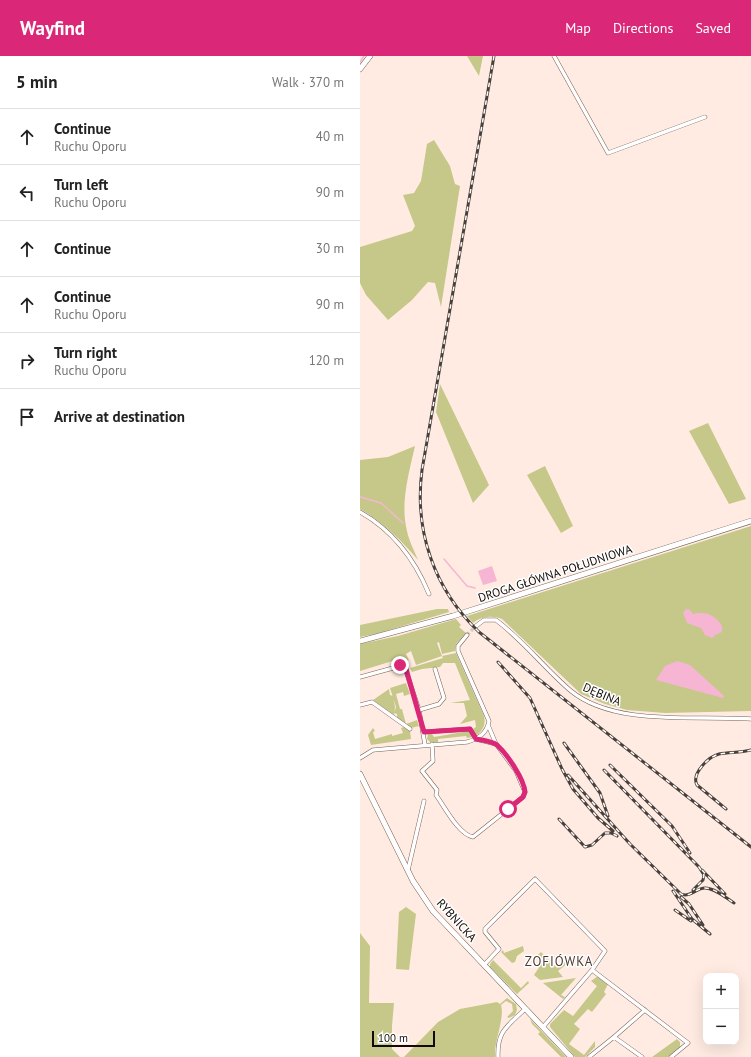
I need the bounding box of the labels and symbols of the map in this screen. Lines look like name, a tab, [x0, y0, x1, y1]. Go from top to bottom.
street label: DROGA GŁÓWNA POŁUDNIOWA	[476, 541, 634, 605]
route end	[391, 656, 409, 674]
street label: DĘBINA	[581, 679, 623, 709]
route start	[499, 800, 517, 818]
street label: RYBNICKA	[434, 895, 480, 945]
district label: ZOFIÓWKA	[525, 953, 593, 970]
scale bar	[372, 1029, 435, 1048]

